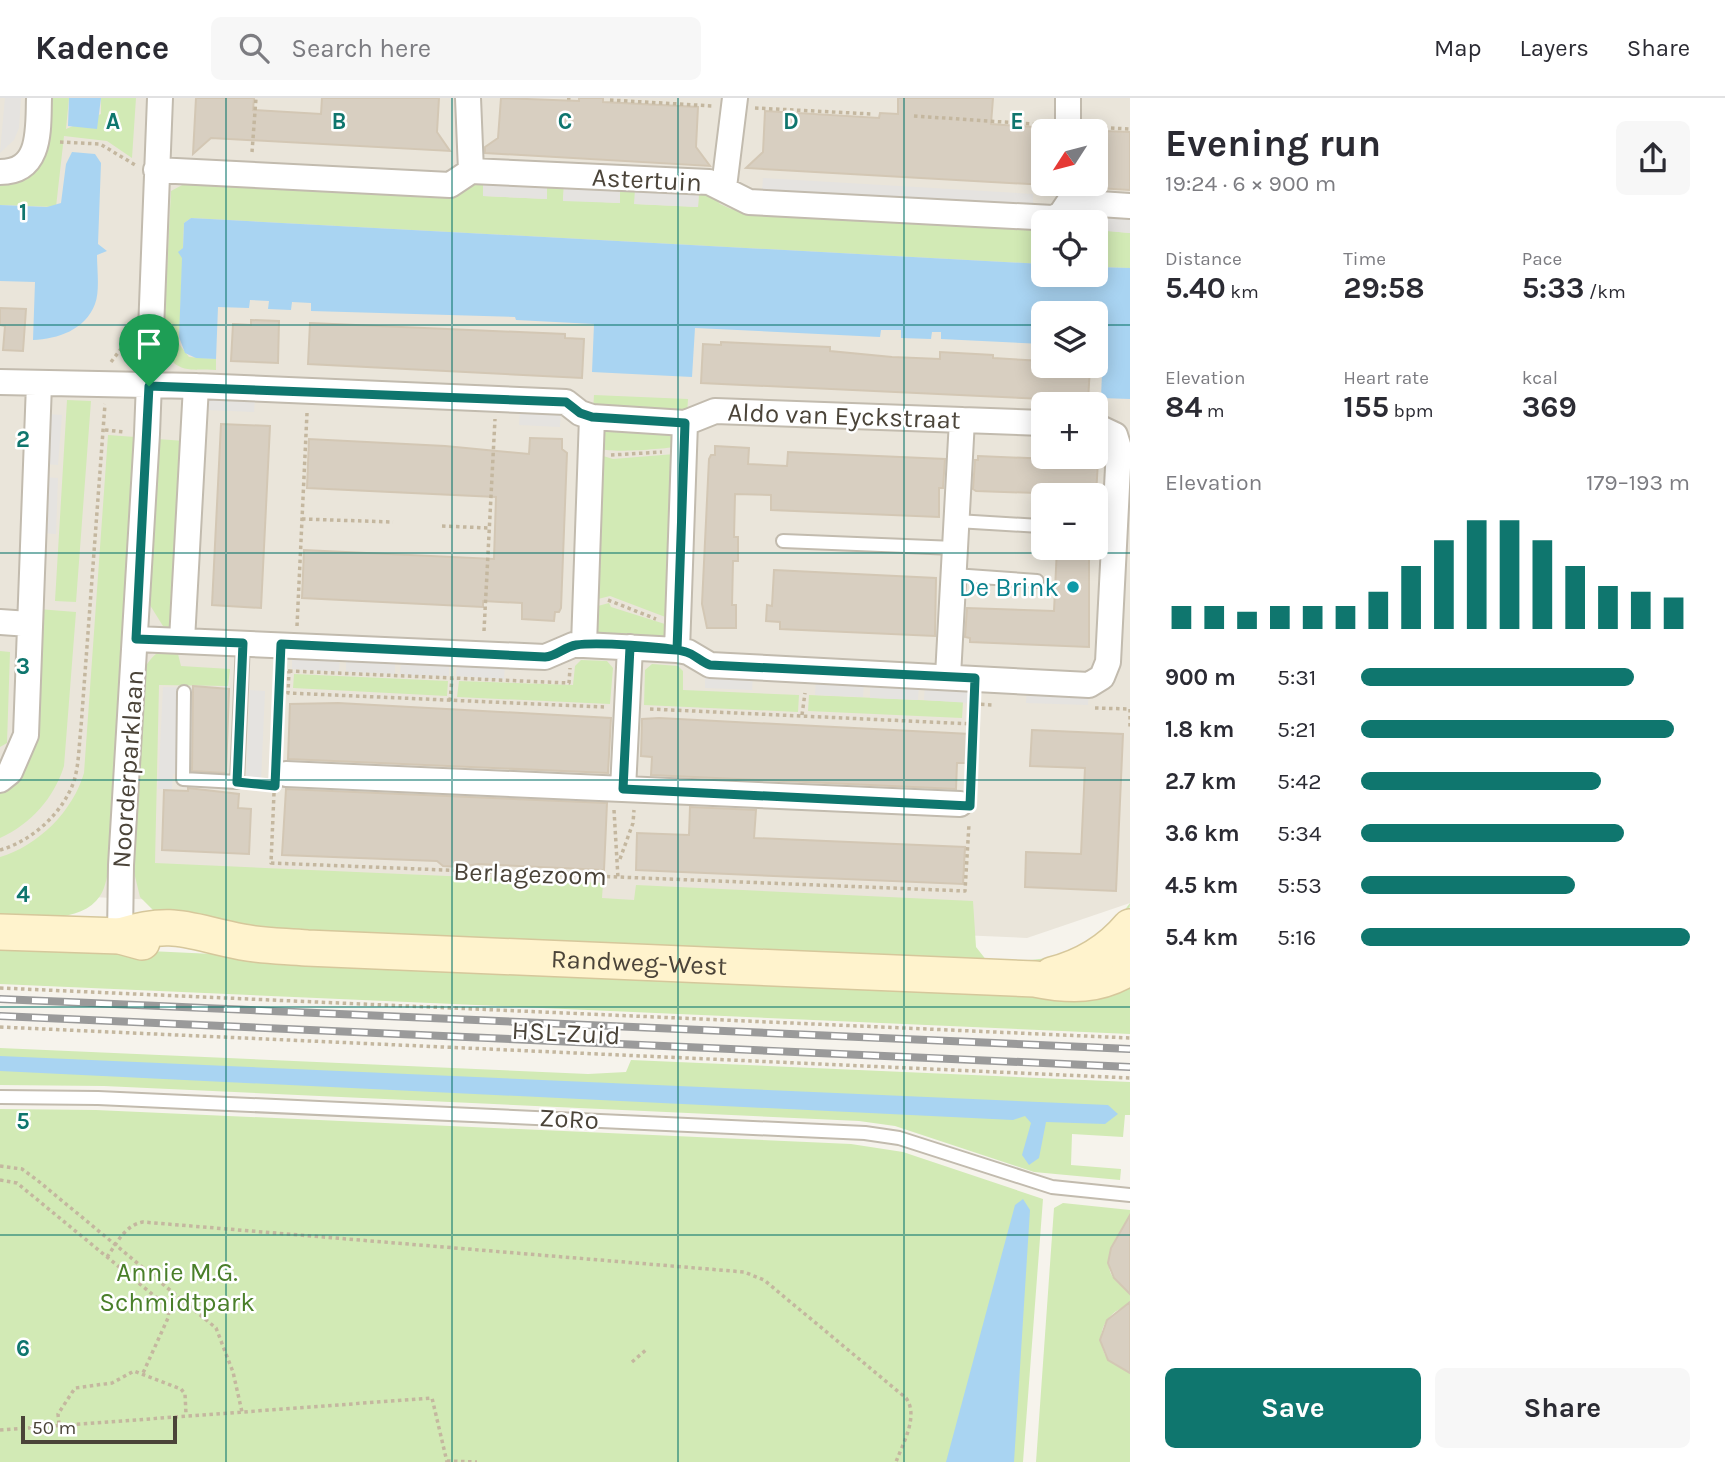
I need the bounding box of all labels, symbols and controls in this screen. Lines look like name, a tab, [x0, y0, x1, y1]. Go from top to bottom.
search box	[211, 17, 701, 80]
text: Kadence	[35, 29, 169, 67]
icon: search	[235, 29, 273, 67]
text: Search here	[291, 33, 431, 64]
text: Map	[1434, 34, 1482, 62]
text: Layers	[1520, 34, 1589, 62]
text: Share	[1627, 34, 1690, 62]
text: A	[106, 108, 120, 135]
text: B	[332, 108, 346, 135]
text: C	[558, 108, 572, 135]
text: D	[783, 108, 799, 135]
text: E	[1010, 108, 1024, 135]
north arrow	[1031, 119, 1108, 196]
map controls	[1031, 119, 1108, 560]
text: Evening run	[1165, 121, 1381, 166]
button: share	[1616, 121, 1690, 195]
street label: Astertuin	[591, 162, 703, 198]
text: 19:24 · 6 × 900 m	[1165, 170, 1336, 197]
text: 1	[19, 199, 27, 226]
button: locate	[1031, 210, 1108, 287]
text: Distance	[1165, 248, 1242, 270]
text: Time	[1343, 248, 1386, 270]
text: Pace	[1522, 248, 1562, 270]
text: 5.40	[1165, 270, 1226, 306]
text: 29:58	[1343, 270, 1425, 306]
text: 5:33	[1522, 270, 1585, 306]
text: km	[1226, 281, 1259, 303]
text: /km	[1585, 281, 1626, 303]
button: layers	[1031, 301, 1108, 378]
pin	[119, 314, 179, 386]
icon: arrive	[130, 325, 168, 363]
text: Elevation	[1165, 367, 1245, 389]
text: Heart rate	[1343, 367, 1429, 389]
text: kcal	[1522, 367, 1558, 389]
text: 84	[1165, 389, 1202, 425]
text: 155	[1343, 389, 1389, 425]
text: 369	[1522, 389, 1577, 425]
button: +	[1031, 392, 1108, 469]
street label: Aldo van Eyckstraat	[727, 396, 961, 436]
text: m	[1202, 400, 1225, 422]
text: bpm	[1389, 400, 1434, 422]
text: 2	[16, 426, 30, 453]
text: Elevation	[1165, 469, 1262, 496]
text: 179–193 m	[1586, 469, 1690, 496]
button: −	[1031, 483, 1108, 560]
place label: De Brink	[959, 572, 1059, 603]
marker: De Brink	[1065, 579, 1081, 595]
text: 3	[16, 653, 30, 680]
text: 900 m	[1165, 664, 1236, 691]
text: 5:31	[1277, 664, 1316, 691]
street label: Noorderparklaan	[106, 669, 150, 869]
text: 1.8 km	[1165, 716, 1234, 743]
text: 5:21	[1277, 716, 1316, 743]
text: 2.7 km	[1165, 768, 1237, 795]
text: 5:42	[1277, 768, 1321, 795]
text: 3.6 km	[1165, 820, 1239, 847]
text: 5:34	[1277, 820, 1322, 847]
street label: Berlagezoom	[453, 856, 607, 892]
text: 4.5 km	[1165, 872, 1238, 899]
text: 5:53	[1277, 872, 1322, 899]
text: 4	[16, 881, 30, 908]
text: 5.4 km	[1165, 924, 1238, 951]
text: 5:16	[1277, 924, 1316, 951]
street label: Randweg-West	[550, 943, 728, 981]
street label: HSL-Zuid	[511, 1015, 621, 1051]
street label: ZoRo	[538, 1102, 600, 1136]
text: 5	[16, 1108, 30, 1135]
park label: Annie M.G. Schmidtpark	[99, 1257, 255, 1318]
text: 6	[16, 1335, 30, 1362]
button: Save	[1165, 1368, 1421, 1448]
button: Share	[1435, 1368, 1690, 1448]
scale bar	[21, 1413, 177, 1445]
text: 50 m	[32, 1417, 76, 1439]

